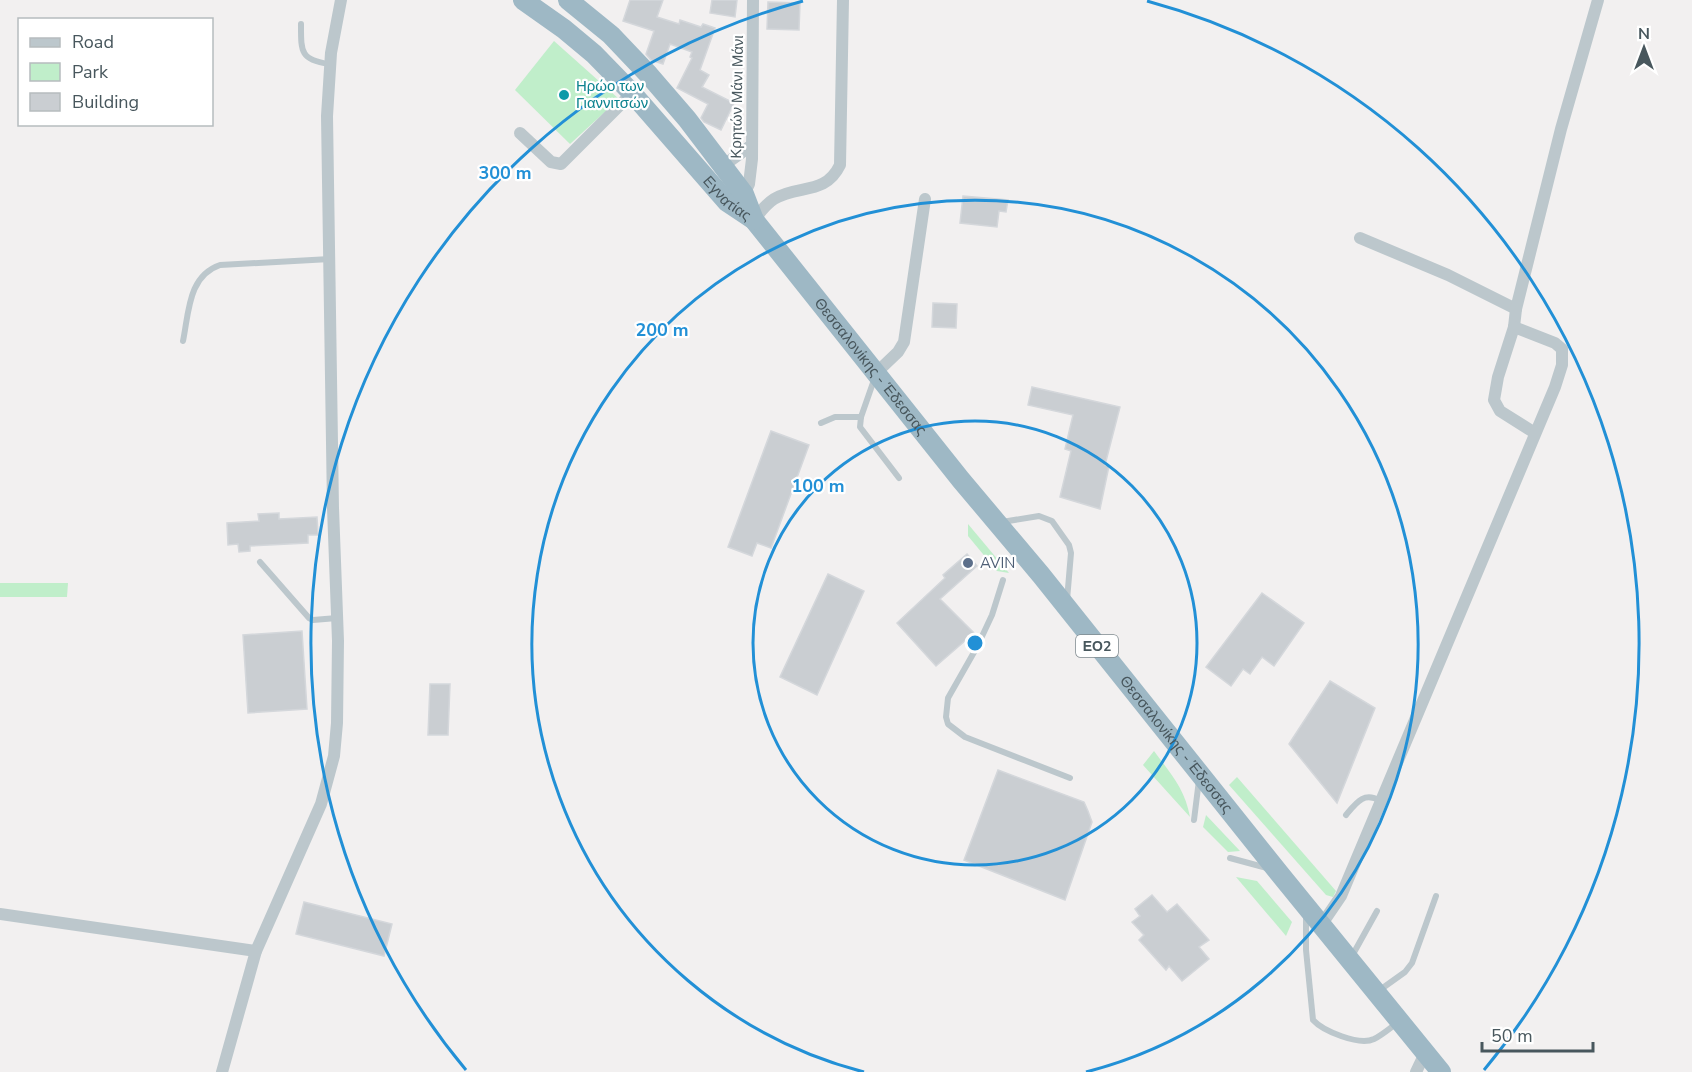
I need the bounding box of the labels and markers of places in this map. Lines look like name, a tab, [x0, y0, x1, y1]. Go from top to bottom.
place label: Ηρώο των Γιαννιτσών	[576, 76, 648, 113]
marker: Ηρώο των Γιαννιτσών	[557, 88, 571, 102]
place label: AVIN	[980, 553, 1015, 573]
marker: AVIN	[961, 556, 975, 570]
centre of rings	[965, 633, 985, 653]

